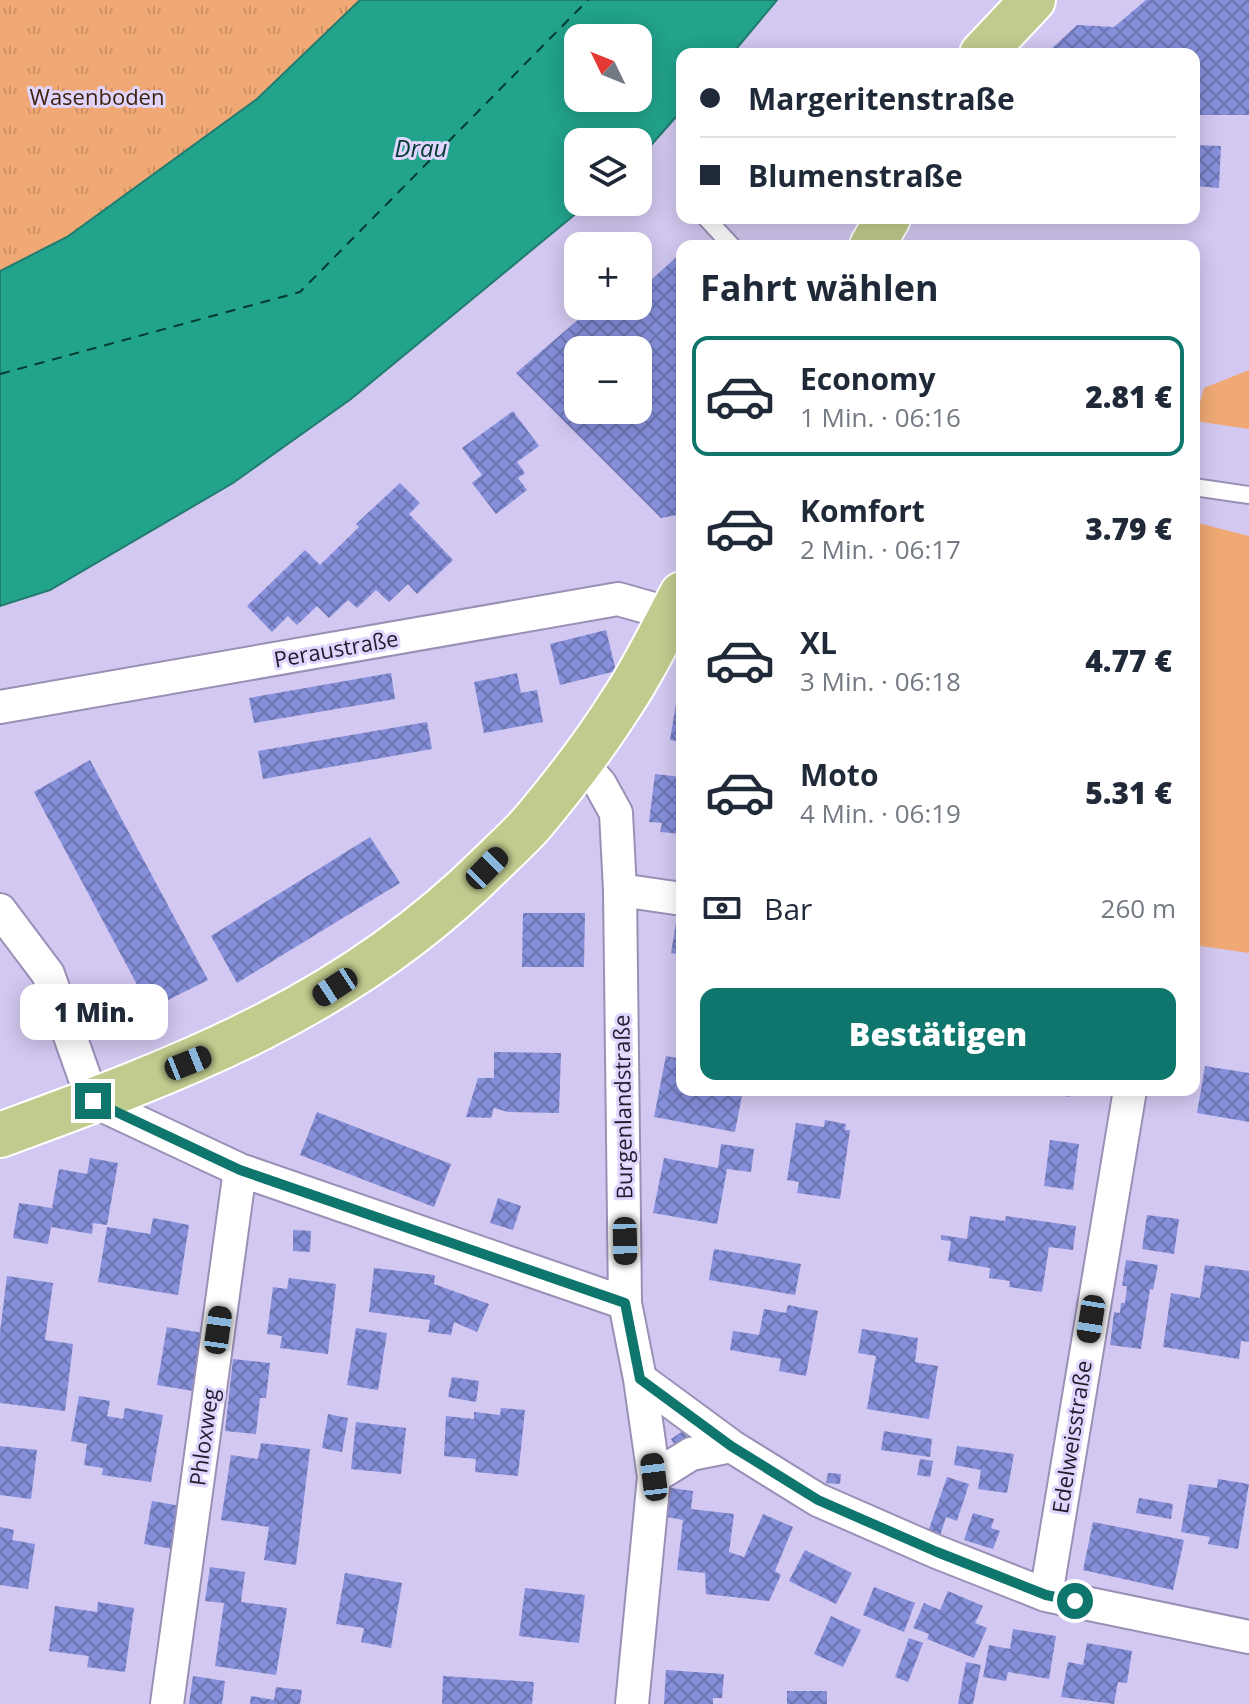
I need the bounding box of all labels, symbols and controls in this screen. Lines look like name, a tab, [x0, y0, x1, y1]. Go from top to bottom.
north arrow	[564, 24, 652, 112]
map controls	[564, 24, 652, 424]
text: Margeritenstraße	[748, 78, 1015, 119]
park label: Wasenboden	[30, 81, 164, 111]
button: layers	[564, 128, 652, 216]
water label: Drau	[395, 131, 448, 164]
text: Blumenstraße	[748, 155, 963, 196]
button: +	[564, 232, 652, 320]
text: Fahrt wählen	[700, 263, 939, 312]
button: −	[564, 336, 652, 424]
text: Economy	[800, 358, 936, 399]
icon: car	[704, 360, 776, 432]
text: 2.81 €	[1085, 376, 1172, 417]
text: 1 Min. · 06:16	[800, 399, 961, 435]
text: Komfort	[800, 490, 925, 531]
icon: car	[704, 492, 776, 564]
text: 3.79 €	[1085, 508, 1172, 549]
text: 2 Min. · 06:17	[800, 531, 961, 567]
street label: Peraustraße	[271, 622, 400, 674]
text: XL	[800, 622, 837, 663]
icon: car	[704, 624, 776, 696]
text: 4.77 €	[1085, 640, 1172, 681]
text: 3 Min. · 06:18	[800, 663, 961, 699]
text: Moto	[800, 754, 878, 795]
icon: car	[704, 756, 776, 828]
text: 5.31 €	[1085, 772, 1172, 813]
text: 4 Min. · 06:19	[800, 795, 961, 831]
car	[462, 843, 512, 893]
icon: cash	[700, 886, 744, 930]
text: Bar	[764, 888, 812, 929]
text: 260 m	[1101, 890, 1176, 926]
car	[308, 964, 362, 1010]
callout: 1 Min.	[19, 985, 167, 1041]
button: Bestätigen	[700, 988, 1176, 1080]
text: 1 Min.	[54, 994, 134, 1030]
street label: Burgenlandstraße	[605, 1014, 639, 1200]
car	[161, 1043, 215, 1083]
route end	[75, 1083, 111, 1119]
car	[613, 1217, 637, 1265]
car	[1075, 1293, 1107, 1345]
car	[203, 1305, 233, 1355]
street label: Edelweisstraße	[1044, 1358, 1098, 1516]
street label: Phloxweg	[181, 1386, 225, 1488]
car	[639, 1452, 669, 1502]
route start	[1057, 1583, 1093, 1619]

